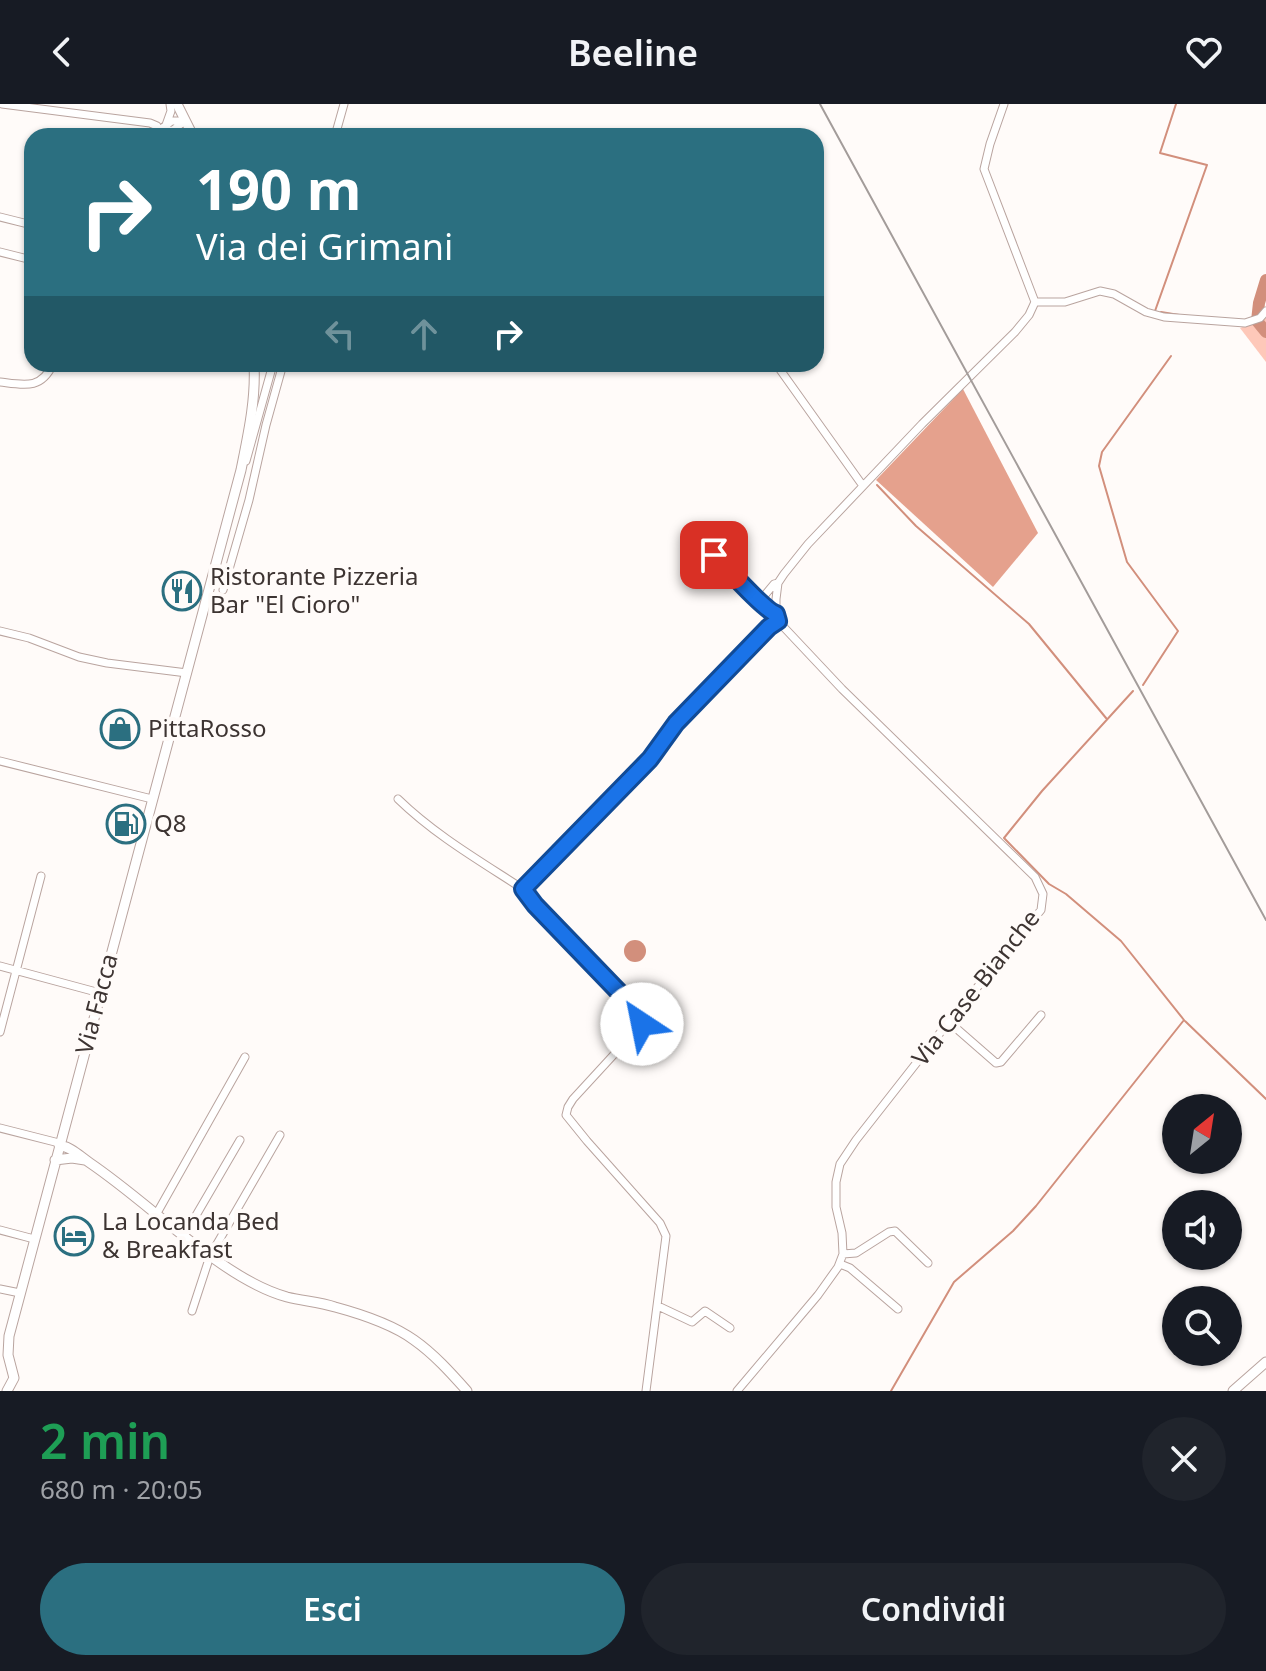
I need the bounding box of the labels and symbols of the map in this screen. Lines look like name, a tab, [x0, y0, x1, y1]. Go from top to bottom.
pin	[680, 521, 748, 589]
place label: Ristorante Pizzeria Bar "El Cioro"	[210, 559, 418, 620]
restaurant icon: Ristorante Pizzeria Bar "El Cioro"	[161, 570, 203, 612]
shop icon: PittaRosso	[99, 708, 141, 750]
place label: PittaRosso	[148, 711, 266, 744]
fuel station icon: Q8	[105, 803, 147, 845]
place label: Q8	[154, 806, 186, 839]
street label: Via Case Bianche	[903, 902, 1046, 1072]
street label: Via Facca	[66, 950, 125, 1057]
position arrow	[600, 982, 684, 1066]
north arrow	[1162, 1094, 1242, 1174]
place label: La Locanda Bed & Breakfast	[102, 1204, 280, 1265]
hotel icon: La Locanda Bed & Breakfast	[53, 1215, 95, 1257]

